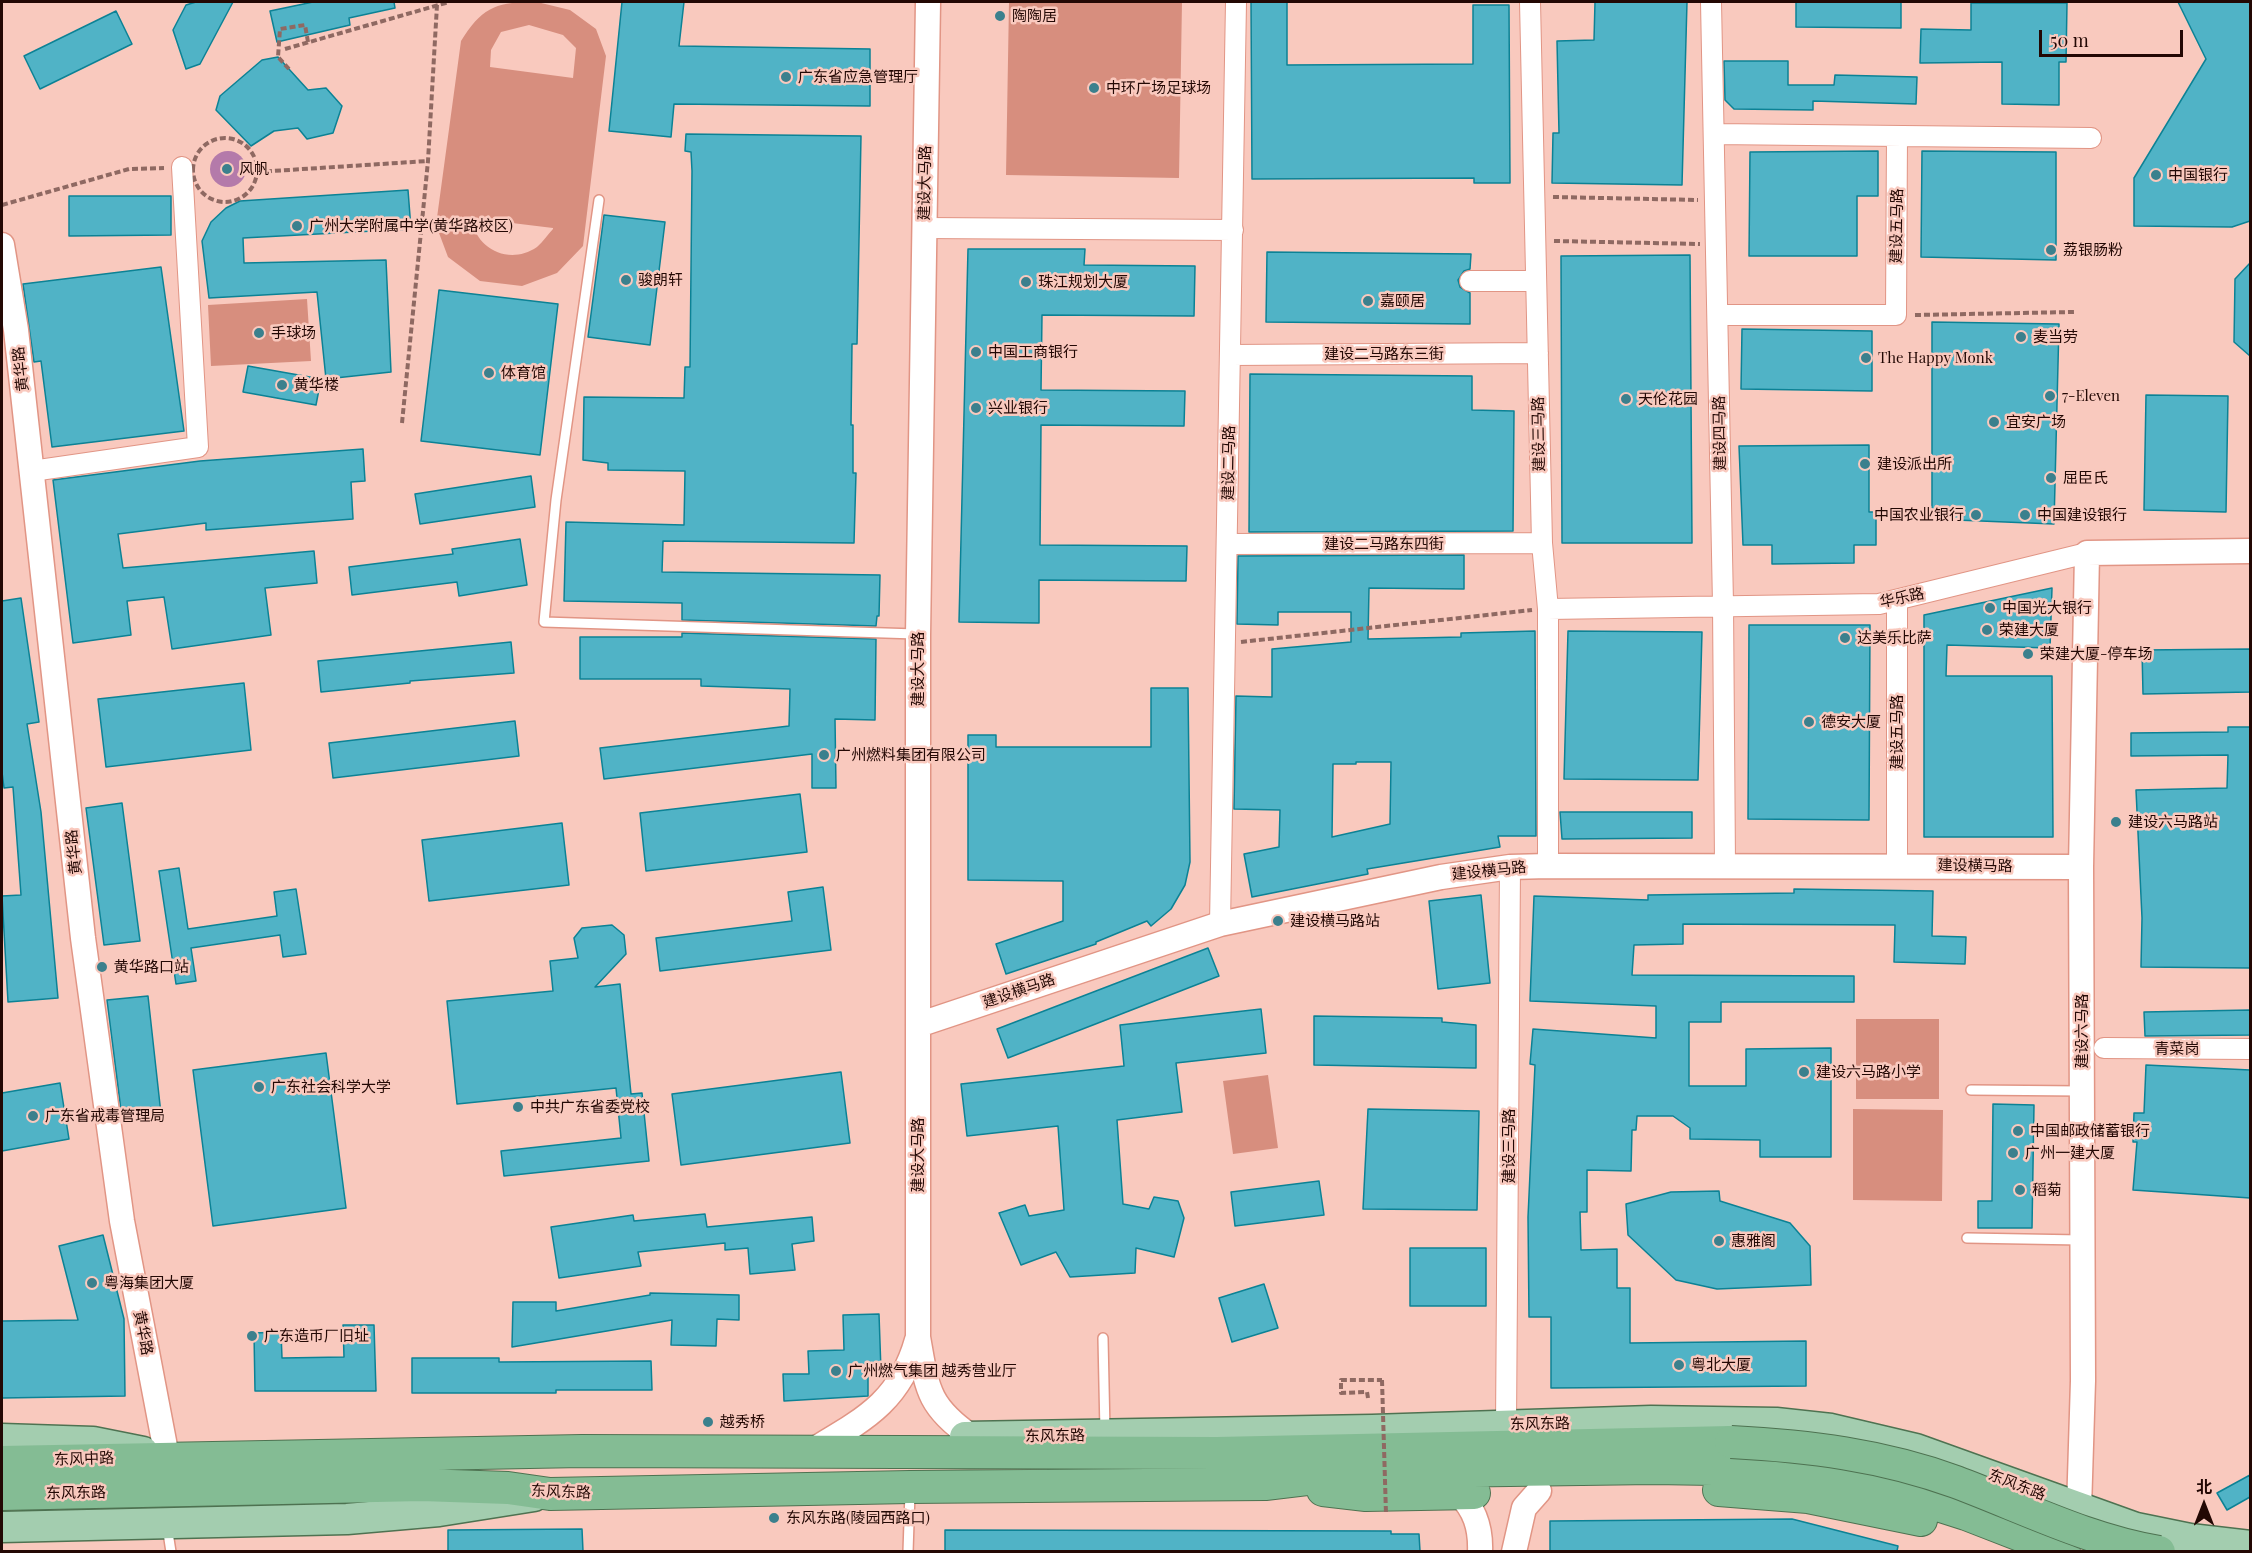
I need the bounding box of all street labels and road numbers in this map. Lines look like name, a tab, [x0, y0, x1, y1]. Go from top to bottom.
street label: 建设大马路	[915, 145, 935, 221]
street label: 建设五马路	[1887, 188, 1907, 264]
street label: 建设二马路东三街	[1324, 345, 1444, 363]
street label: 黄华路	[10, 346, 32, 392]
street label: 建设四马路	[1710, 395, 1730, 471]
street label: 建设三马路	[1529, 396, 1549, 472]
street label: 建设二马路	[1219, 425, 1239, 501]
street label: 建设二马路东四街	[1324, 535, 1444, 553]
street label: 华乐路	[1878, 585, 1926, 611]
street label: 建设大马路	[909, 632, 927, 706]
street label: 建设五马路	[1888, 695, 1906, 769]
street label: 黄华路	[63, 829, 85, 875]
street label: 建设横马路	[1937, 856, 2013, 876]
street label: 建设横马路	[1451, 858, 1527, 884]
street label: 建设横马路	[981, 970, 1057, 1012]
street label: 建设六马路	[2073, 994, 2091, 1068]
street label: 青菜岗	[2155, 1040, 2199, 1058]
street label: 建设三马路	[1500, 1109, 1518, 1183]
street label: 建设大马路	[909, 1118, 927, 1192]
street label: 黄华路	[130, 1309, 156, 1357]
street label: 东风东路	[1510, 1414, 1570, 1434]
street label: 东风东路	[1025, 1426, 1085, 1446]
street label: 东风中路	[54, 1449, 114, 1469]
street label: 东风东路	[1986, 1466, 2048, 1504]
street label: 东风东路	[531, 1482, 591, 1502]
street label: 东风东路	[46, 1483, 106, 1503]

